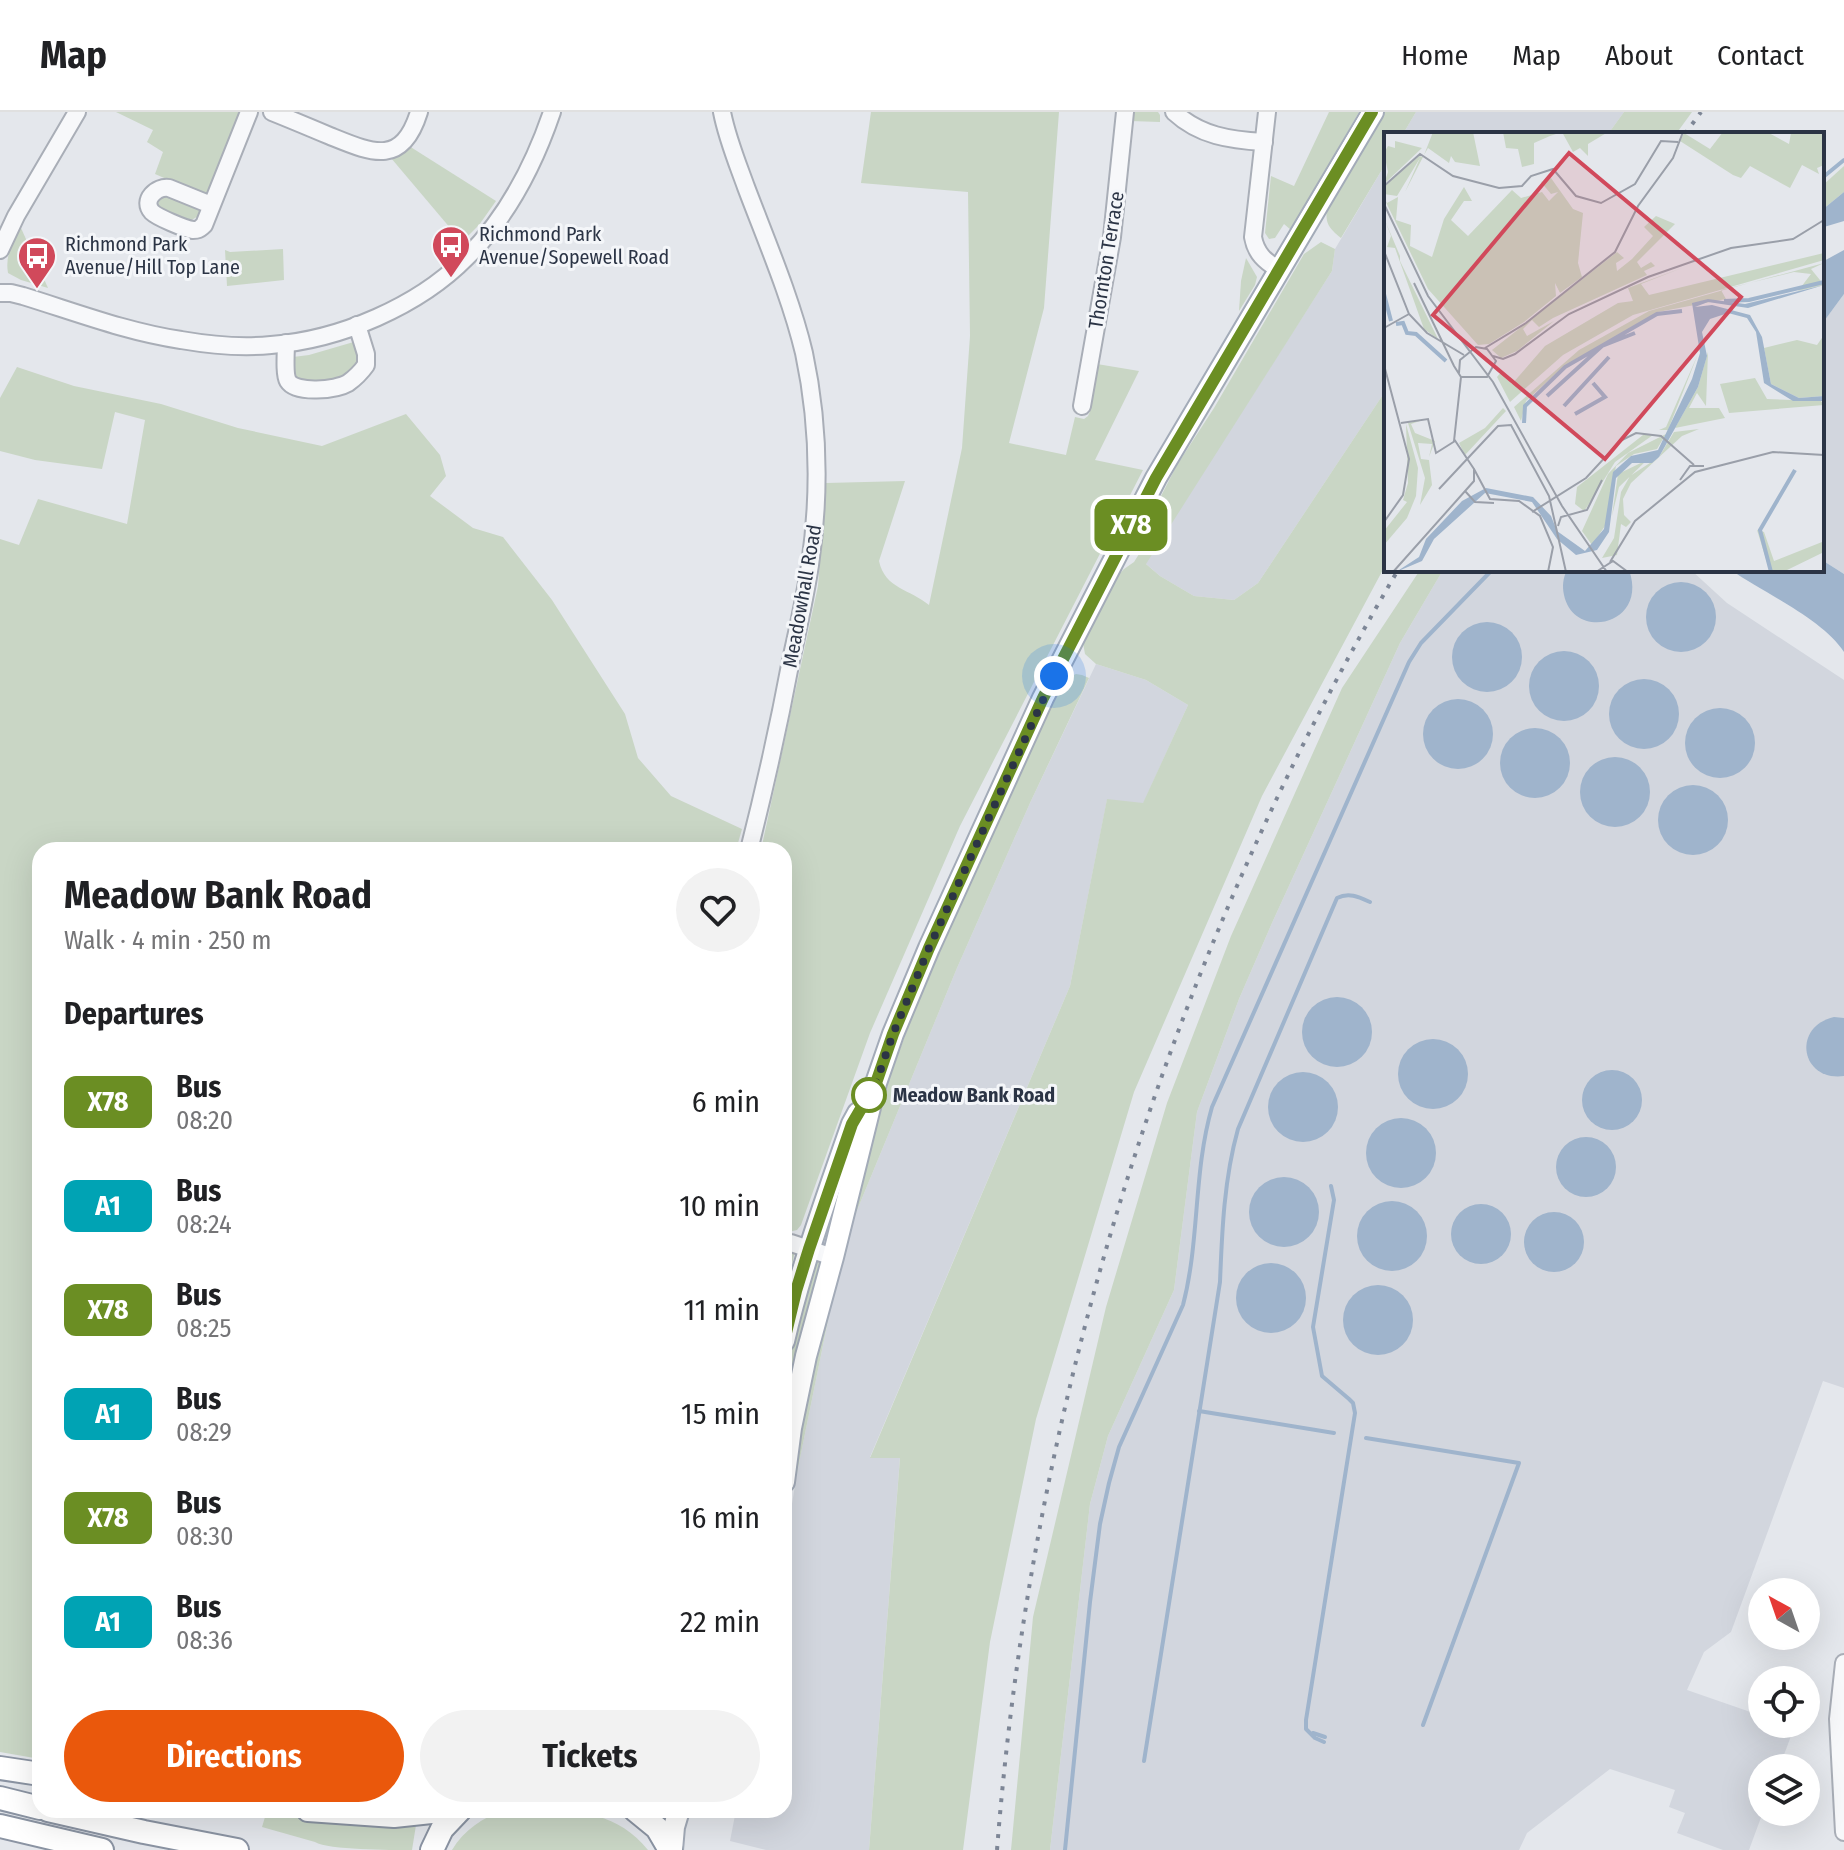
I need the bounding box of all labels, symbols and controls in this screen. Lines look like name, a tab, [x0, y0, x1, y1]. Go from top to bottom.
text: Map	[40, 32, 107, 78]
text: Home	[1401, 39, 1468, 72]
text: Map	[1512, 39, 1561, 72]
text: About	[1605, 39, 1673, 72]
text: Contact	[1717, 39, 1804, 72]
inset map	[1384, 132, 1824, 572]
street label: Thornton Terrace	[1083, 189, 1129, 331]
place label: Richmond Park Avenue/Sopewell Road	[479, 222, 669, 269]
bus stop icon: Richmond Park Avenue/Sopewell Road	[430, 224, 472, 279]
place label: Richmond Park Avenue/Hill Top Lane	[65, 232, 240, 279]
bus stop icon: Richmond Park Avenue/Hill Top Lane	[16, 235, 58, 290]
line badge: X78	[1085, 499, 1177, 551]
text: X78	[1110, 508, 1152, 541]
street label: Meadowhall Road	[778, 523, 826, 669]
your location	[1034, 656, 1074, 696]
button: heart	[676, 868, 760, 952]
text: Meadow Bank Road	[64, 872, 372, 918]
text: Walk · 4 min · 250 m	[64, 925, 272, 956]
text: Departures	[64, 996, 204, 1032]
text: Bus	[176, 1069, 221, 1105]
marker: Meadow Bank Road	[852, 1078, 886, 1112]
place label: Meadow Bank Road	[893, 1083, 1055, 1107]
text: 6 min	[692, 1084, 760, 1120]
text: X78	[87, 1085, 129, 1118]
text: 08:20	[176, 1105, 233, 1136]
text: Bus	[176, 1173, 221, 1209]
text: 10 min	[679, 1188, 760, 1224]
text: A1	[95, 1189, 121, 1222]
text: 08:24	[176, 1209, 232, 1240]
text: Bus	[176, 1277, 221, 1313]
text: 11 min	[684, 1292, 760, 1328]
text: X78	[87, 1293, 129, 1326]
text: 08:25	[176, 1313, 231, 1344]
text: Bus	[176, 1381, 221, 1417]
text: 15 min	[681, 1396, 760, 1432]
text: A1	[95, 1397, 121, 1430]
text: 08:29	[176, 1417, 232, 1448]
text: Bus	[176, 1485, 221, 1521]
text: 16 min	[680, 1500, 760, 1536]
text: X78	[87, 1501, 129, 1534]
text: 08:30	[176, 1521, 234, 1552]
north arrow	[1748, 1578, 1820, 1650]
map controls	[1748, 1578, 1820, 1826]
text: Bus	[176, 1589, 221, 1625]
text: 22 min	[680, 1604, 760, 1640]
text: A1	[95, 1605, 121, 1638]
text: 08:36	[176, 1625, 233, 1656]
button: locate	[1748, 1666, 1820, 1738]
button: Directions	[64, 1710, 404, 1802]
button: Tickets	[420, 1710, 760, 1802]
button: layers	[1748, 1754, 1820, 1826]

